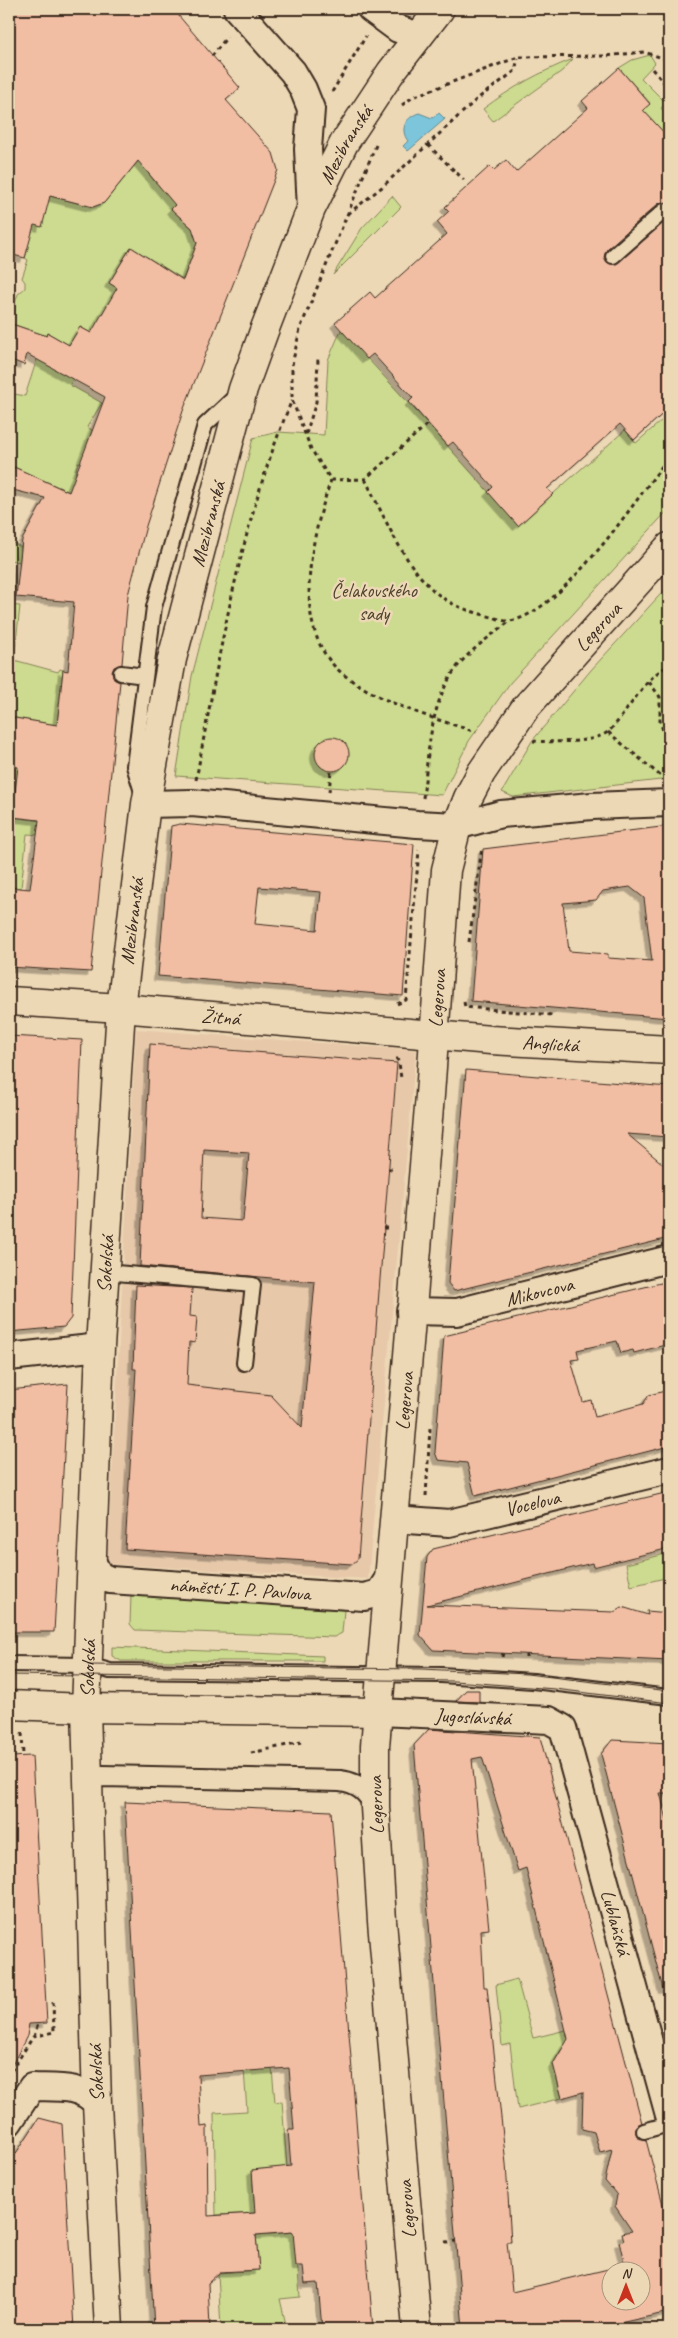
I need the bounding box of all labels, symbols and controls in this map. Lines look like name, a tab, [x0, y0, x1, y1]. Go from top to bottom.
street label: Mezibranská	[313, 98, 379, 188]
street label: Mezibranská	[184, 476, 231, 569]
park label: Čelakovského sady	[331, 578, 418, 626]
street label: Legerova	[569, 596, 627, 657]
street label: Mezibranská	[114, 874, 150, 966]
street label: Legerova	[422, 967, 452, 1028]
street label: Žitná	[200, 1003, 243, 1031]
street label: Anglická	[522, 1029, 582, 1058]
street label: Sokolská	[91, 1232, 120, 1293]
street label: Mikovcova	[503, 1271, 577, 1312]
street label: Legerova	[389, 1370, 419, 1431]
street label: Vocelova	[502, 1484, 564, 1522]
street label: náměstí I. P. Pavlova	[169, 1572, 313, 1606]
street label: Sokolská	[74, 1637, 101, 1698]
street label: Jugoslávská	[433, 1702, 514, 1731]
street label: Legerova	[362, 1774, 390, 1835]
street label: Lublaňská	[595, 1887, 638, 1960]
street label: Sokolská	[82, 2042, 109, 2102]
street label: Legerova	[392, 2178, 422, 2239]
north arrow	[600, 2260, 650, 2310]
text: N	[622, 2265, 633, 2282]

